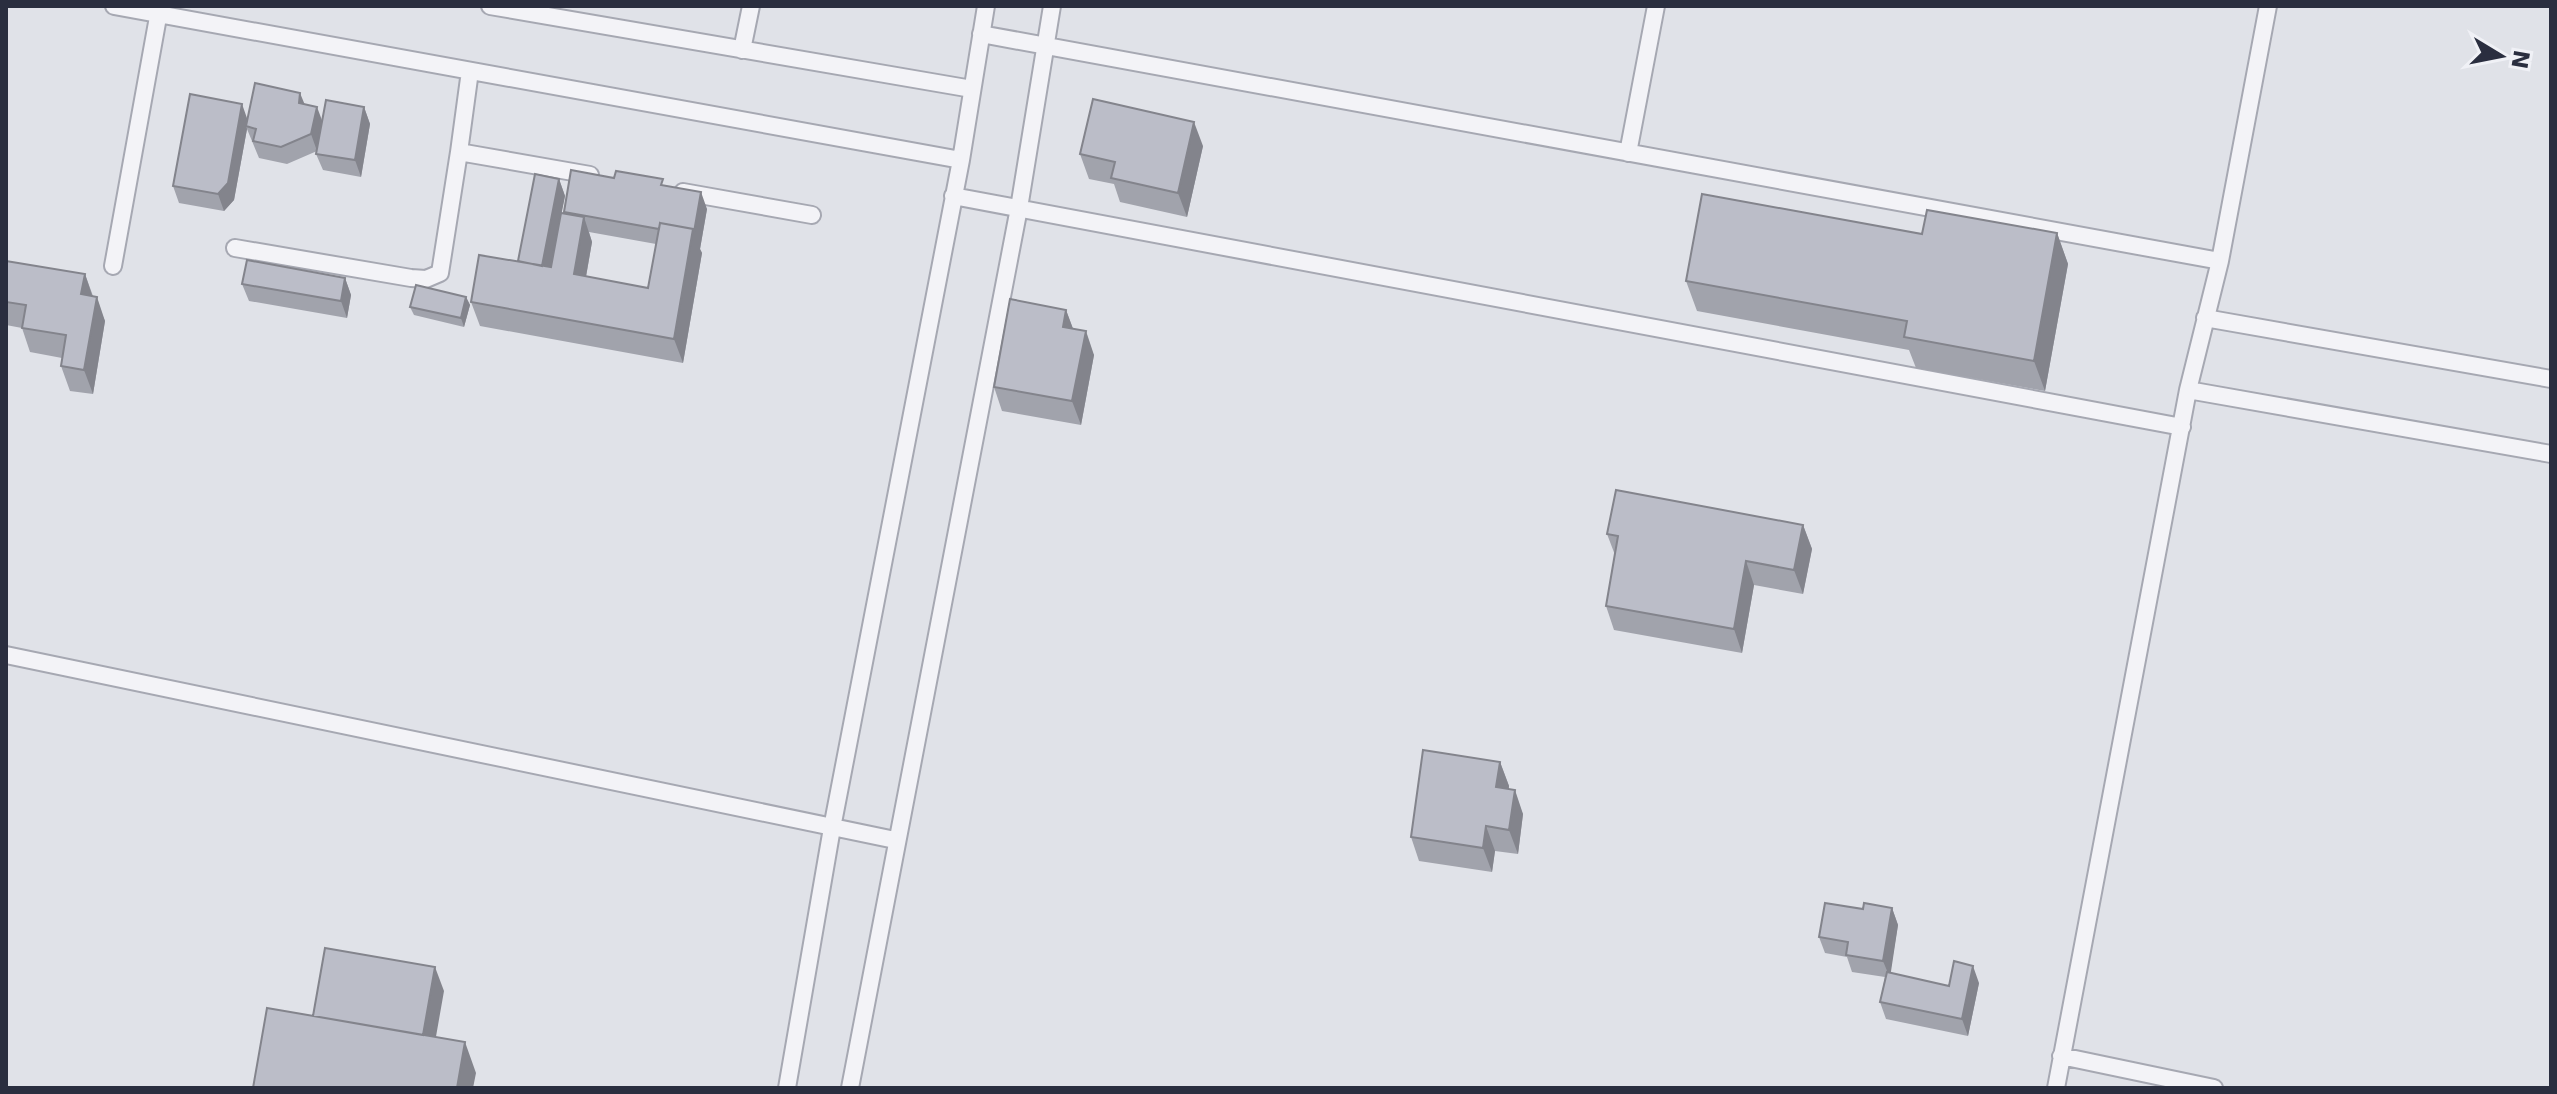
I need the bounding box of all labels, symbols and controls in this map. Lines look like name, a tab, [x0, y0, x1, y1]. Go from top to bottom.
north arrow	[2461, 16, 2541, 96]
text: N	[2506, 48, 2534, 71]

